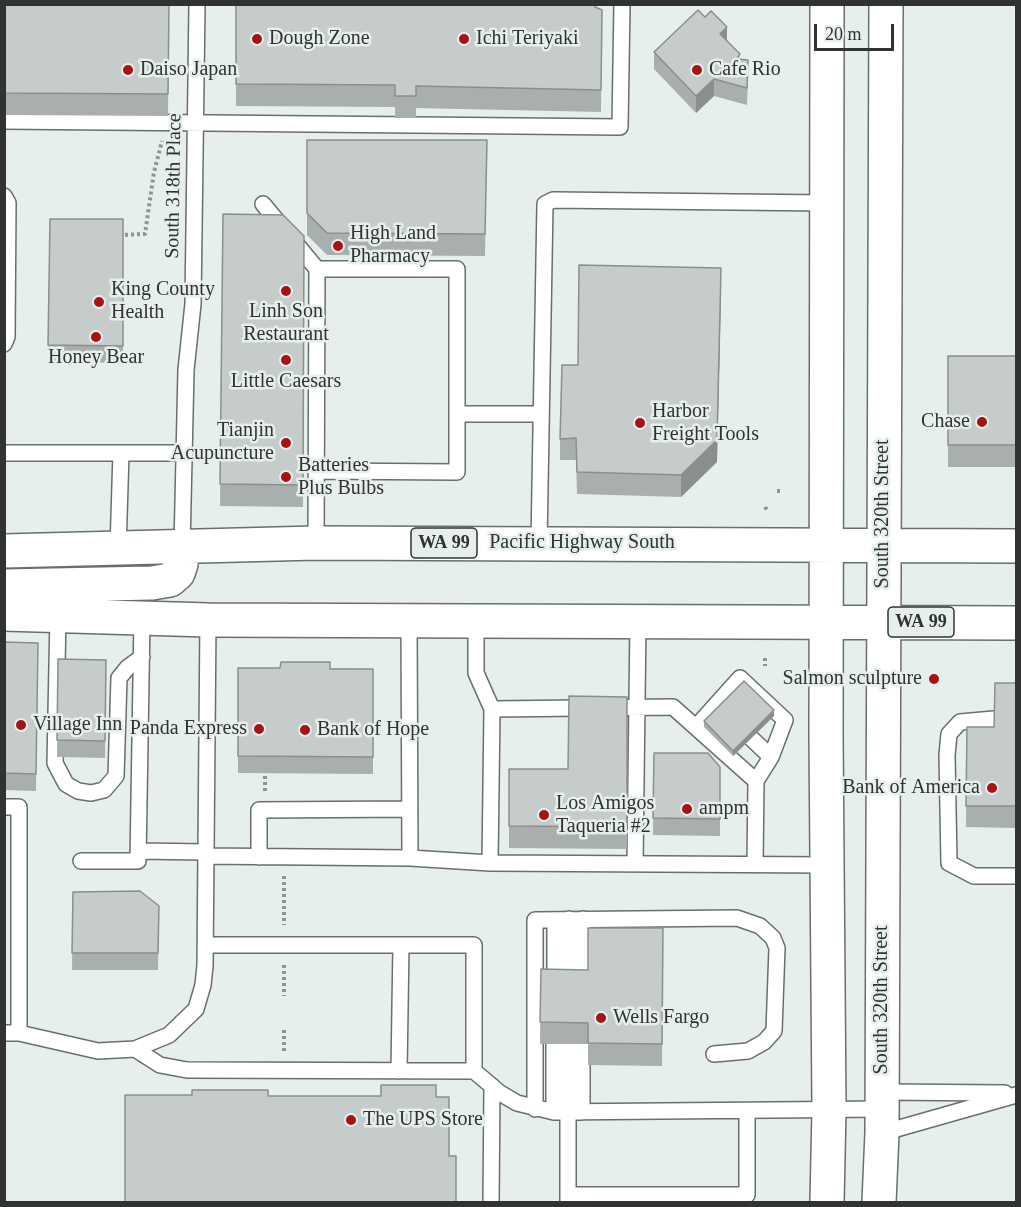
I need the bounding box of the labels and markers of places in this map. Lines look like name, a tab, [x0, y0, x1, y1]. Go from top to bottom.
place label: Dough Zone	[269, 27, 370, 51]
place label: Ichi Teriyaki	[476, 27, 578, 51]
marker: Dough Zone	[250, 32, 264, 46]
marker: Ichi Teriyaki	[457, 32, 471, 46]
place label: Daiso Japan	[140, 58, 237, 82]
place label: Cafe Rio	[709, 58, 781, 82]
marker: Daiso Japan	[121, 63, 135, 77]
marker: Cafe Rio	[690, 63, 704, 77]
place label: High Land Pharmacy	[350, 222, 436, 269]
marker: High Land Pharmacy	[331, 239, 345, 253]
place label: King County Health	[111, 278, 215, 325]
marker: Linh Son Restaurant	[279, 284, 293, 298]
marker: King County Health	[92, 295, 106, 309]
place label: Linh Son Restaurant	[243, 300, 329, 347]
marker: Honey Bear	[89, 330, 103, 344]
place label: Honey Bear	[48, 346, 144, 370]
marker: Little Caesars	[279, 353, 293, 367]
place label: Little Caesars	[231, 370, 341, 394]
place label: Harbor Freight Tools	[652, 400, 759, 447]
place label: Chase	[921, 410, 970, 434]
marker: Chase	[975, 415, 989, 429]
marker: Harbor Freight Tools	[633, 416, 647, 430]
place label: Tianjin Acupuncture	[171, 419, 274, 466]
marker: Tianjin Acupuncture	[279, 436, 293, 450]
place label: Batteries Plus Bulbs	[298, 454, 384, 501]
marker: Batteries Plus Bulbs	[279, 470, 293, 484]
place label: Salmon sculpture	[783, 667, 922, 691]
marker: Salmon sculpture	[927, 672, 941, 686]
place label: Village Inn	[33, 713, 122, 737]
place label: Panda Express	[130, 717, 247, 741]
marker: Village Inn	[14, 718, 28, 732]
place label: Bank of Hope	[317, 718, 429, 742]
marker: Panda Express	[252, 722, 266, 736]
marker: Bank of Hope	[298, 723, 312, 737]
place label: Bank of America	[842, 776, 980, 800]
marker: Bank of America	[985, 781, 999, 795]
place label: Los Amigos Taqueria #2	[556, 792, 654, 839]
place label: ampm	[699, 797, 749, 821]
marker: ampm	[680, 802, 694, 816]
marker: Los Amigos Taqueria #2	[537, 808, 551, 822]
place label: Wells Fargo	[613, 1006, 709, 1030]
marker: Wells Fargo	[594, 1011, 608, 1025]
place label: The UPS Store	[363, 1108, 483, 1132]
marker: The UPS Store	[344, 1113, 358, 1127]

